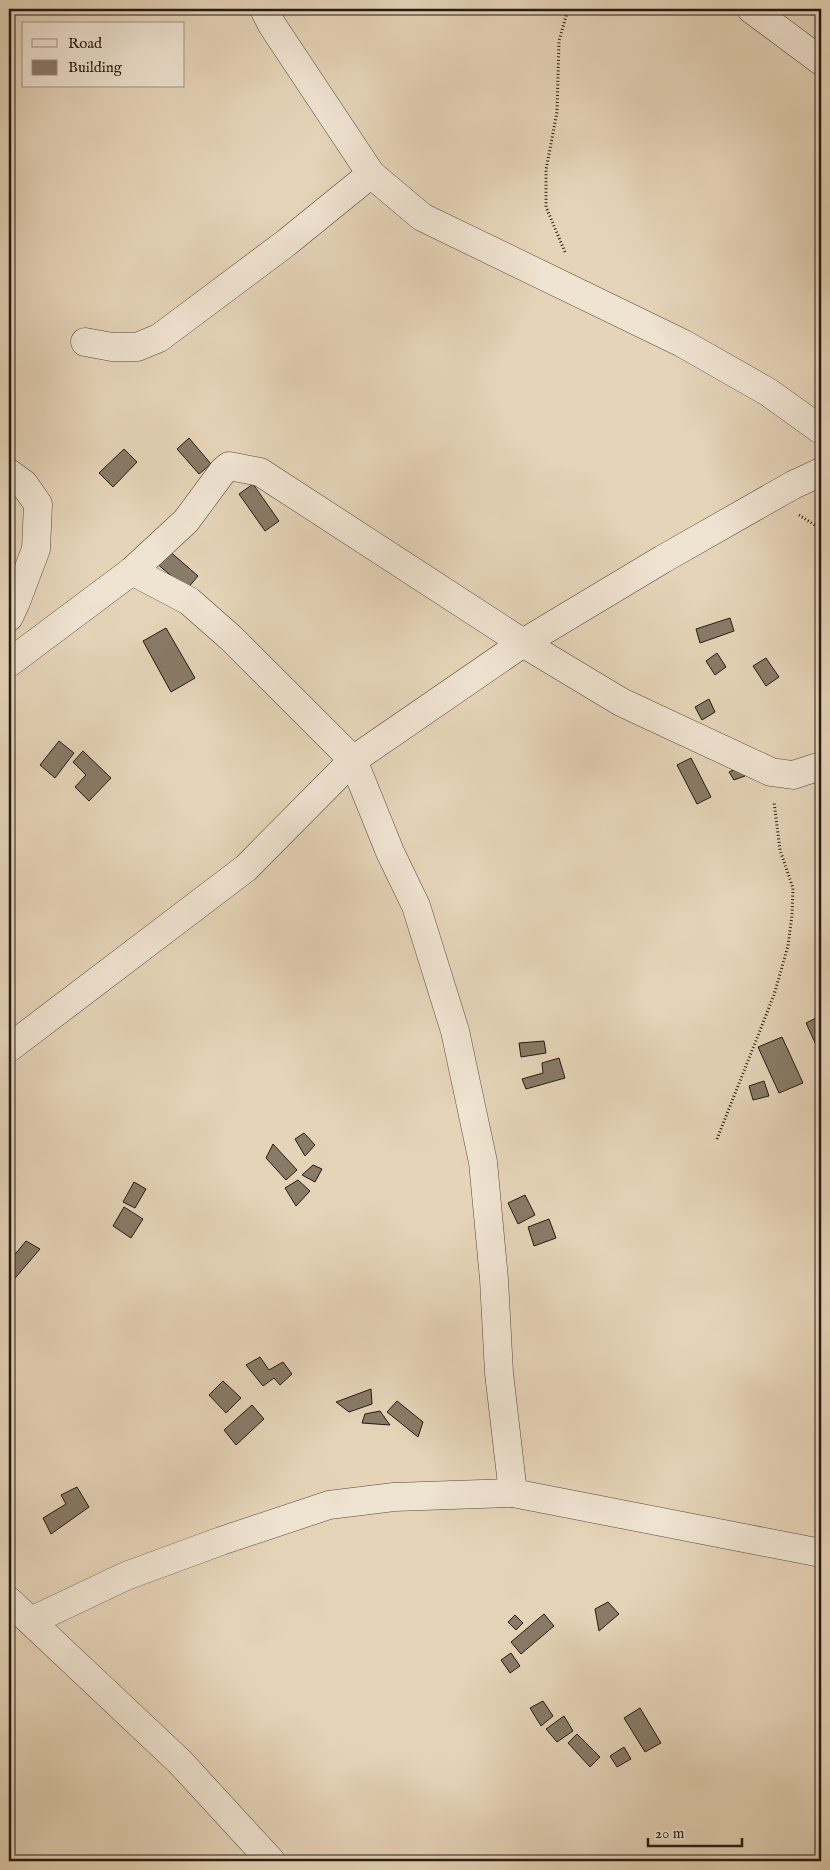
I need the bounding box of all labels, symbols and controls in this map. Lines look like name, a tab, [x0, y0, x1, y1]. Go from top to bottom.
legend	[22, 22, 185, 88]
text: Road	[68, 34, 103, 53]
text: Building	[68, 58, 123, 77]
scale bar	[648, 1815, 741, 1847]
text: 20 m	[655, 1824, 685, 1843]

